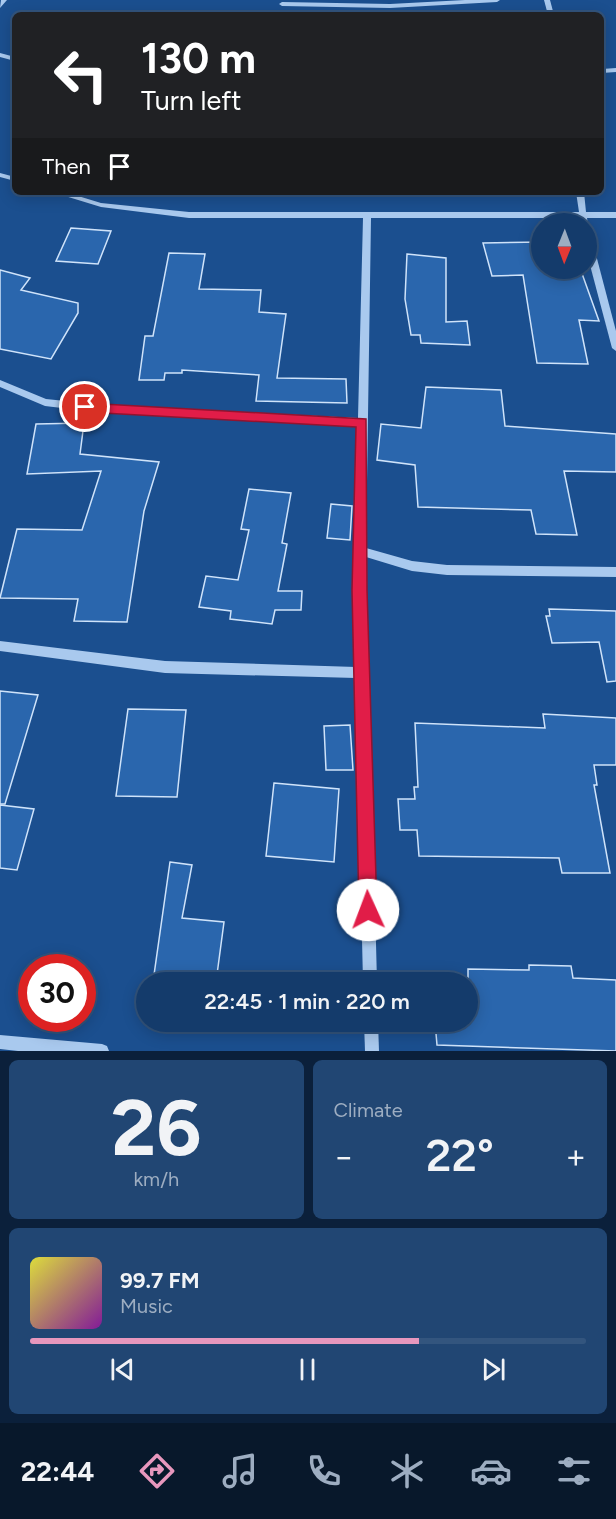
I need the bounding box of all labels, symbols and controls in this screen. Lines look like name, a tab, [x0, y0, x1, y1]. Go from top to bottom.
text: 130 m	[141, 33, 256, 84]
icon: left	[42, 36, 120, 114]
text: Turn left	[141, 84, 241, 117]
icon: arrive	[103, 150, 136, 183]
text: Then	[42, 153, 91, 180]
north arrow	[531, 213, 597, 279]
map controls	[531, 213, 597, 279]
pin	[59, 381, 110, 432]
icon: arrive	[68, 390, 101, 423]
position arrow	[336, 878, 400, 942]
speed limit sign: 30	[18, 954, 96, 1032]
text: 22:45 · 1 min · 220 m	[204, 988, 410, 1015]
text: 26	[111, 1081, 201, 1175]
text: Climate	[334, 1098, 403, 1122]
text: 22°	[426, 1128, 494, 1182]
text: −	[334, 1137, 354, 1176]
text: +	[565, 1137, 586, 1176]
text: km/h	[133, 1167, 179, 1191]
text: 99.7 FM	[120, 1267, 200, 1294]
text: Music	[120, 1294, 173, 1318]
icon: previous	[106, 1353, 139, 1386]
icon: pause	[291, 1353, 324, 1386]
icon: next	[477, 1353, 510, 1386]
icon: directions	[136, 1450, 178, 1492]
icon: music	[219, 1450, 261, 1492]
icon: phone	[303, 1450, 345, 1492]
icon: climate	[386, 1450, 428, 1492]
icon: car	[470, 1450, 512, 1492]
icon: filters	[553, 1450, 595, 1492]
text: 22:44	[21, 1455, 94, 1488]

